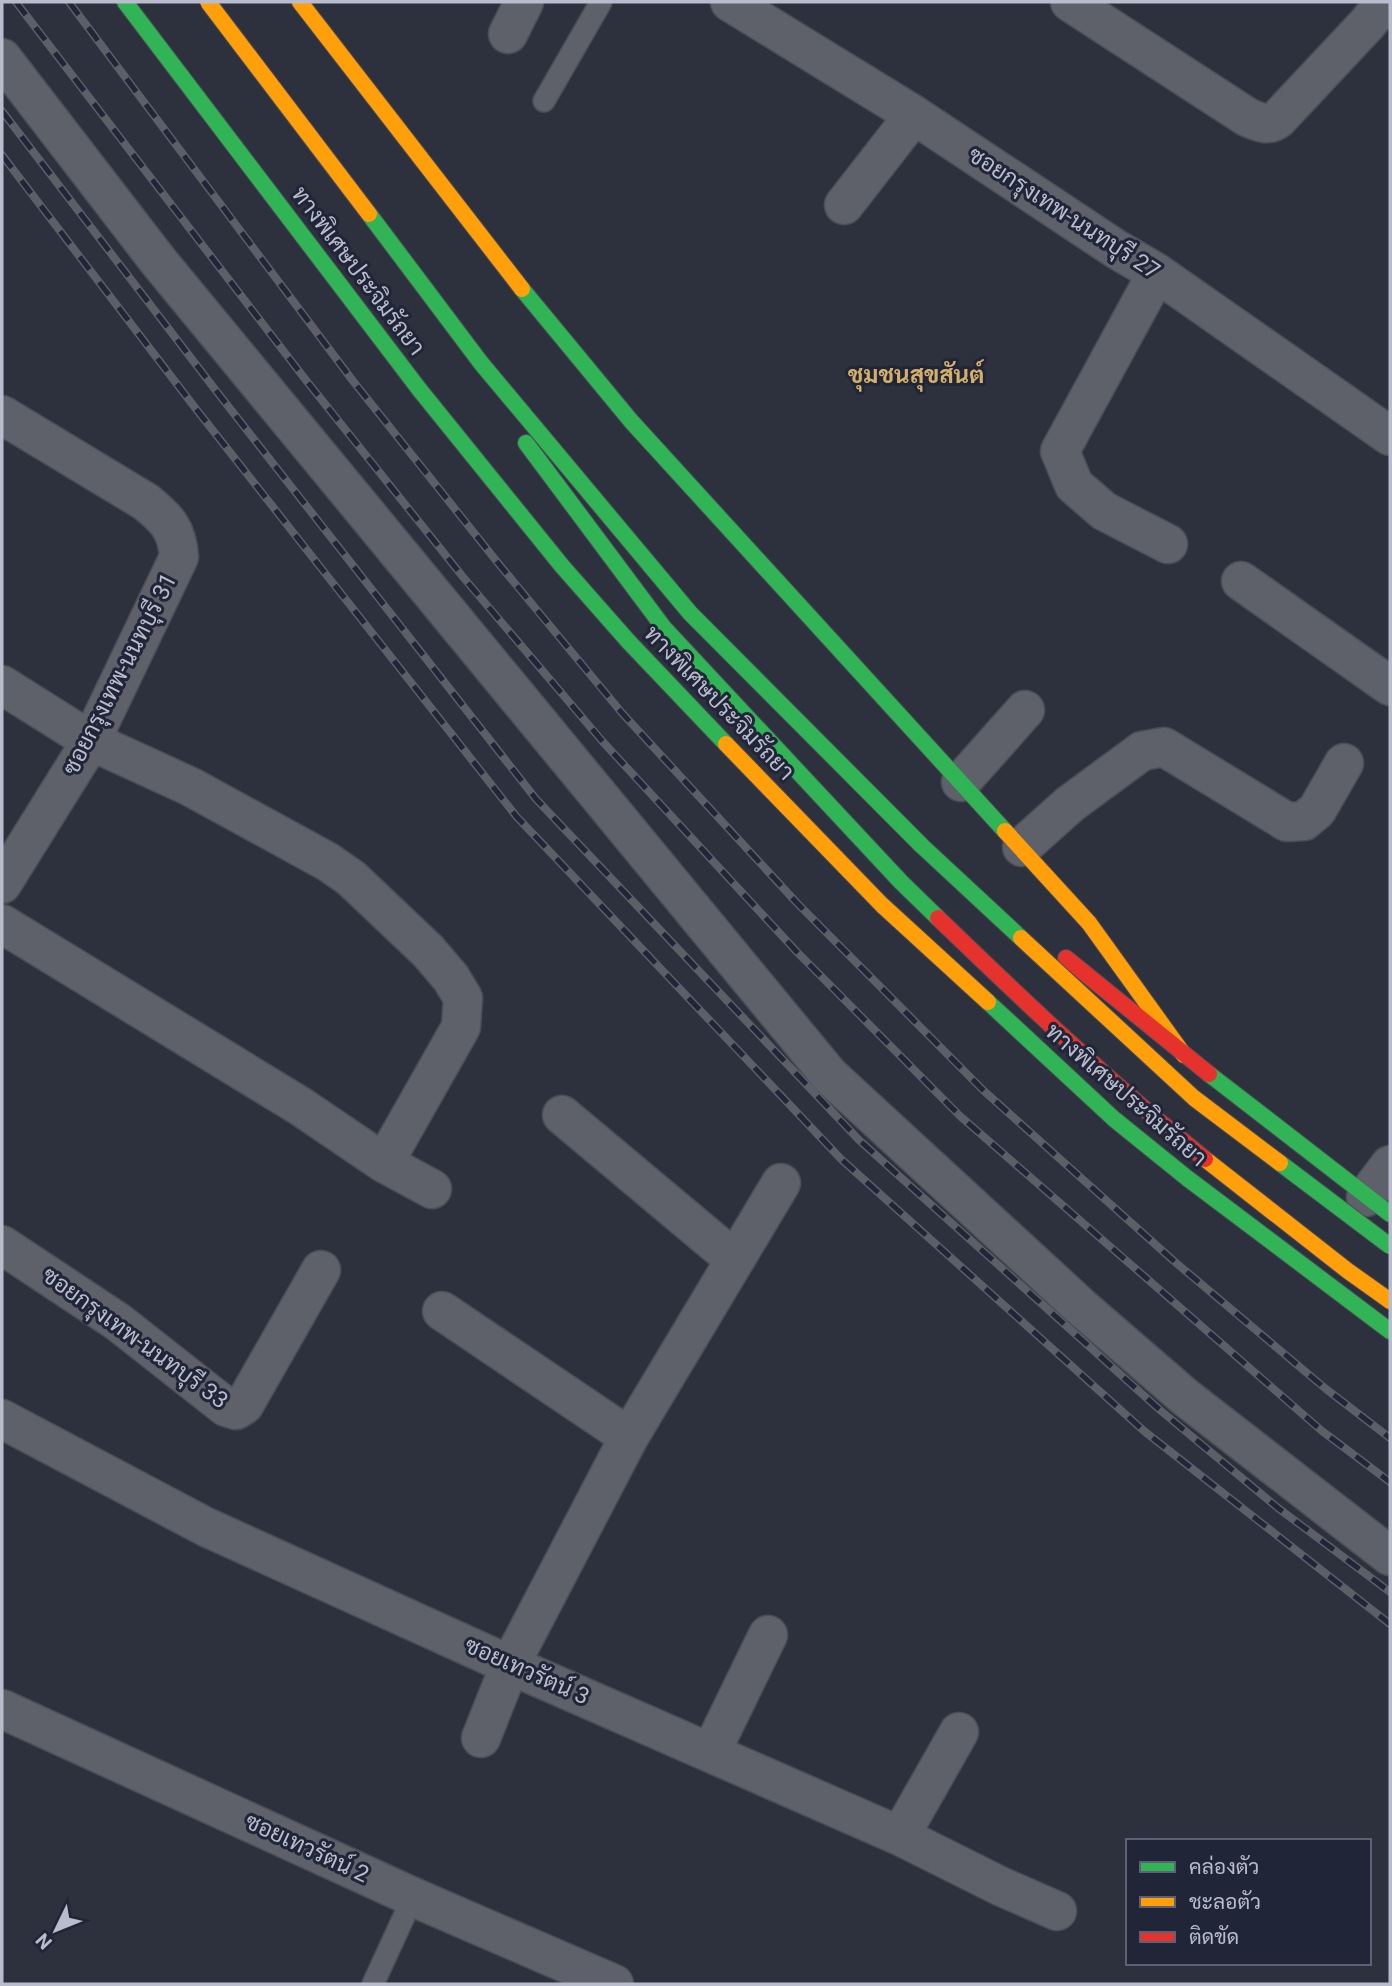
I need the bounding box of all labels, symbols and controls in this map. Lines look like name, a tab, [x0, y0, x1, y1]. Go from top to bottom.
street label: ซอยกรุงเทพ-นนทบุรี 27	[962, 139, 1166, 287]
street label: ทางพิเศษประจิมรัถยา	[286, 181, 431, 361]
district label: ชุมชนสุขสันต์	[848, 359, 985, 392]
street label: ซอยกรุงเทพ-นนทบุรี 31	[56, 568, 184, 780]
street label: ทางพิเศษประจิมรัถยา	[638, 620, 800, 786]
street label: ทางพิเศษประจิมรัถยา	[1040, 1017, 1212, 1172]
street label: ซอยกรุงเทพ-นนทบุรี 33	[36, 1260, 234, 1416]
street label: ซอยเทวรัตน์ 3	[461, 1629, 595, 1710]
street label: ซอยเทวรัตน์ 2	[241, 1805, 374, 1888]
legend	[1126, 1839, 1371, 1965]
text: คล่องตัว	[1189, 1855, 1259, 1879]
text: ชะลอตัว	[1189, 1890, 1261, 1914]
north arrow	[21, 1895, 91, 1965]
text: ติดขัด	[1189, 1925, 1239, 1949]
text: N	[31, 1929, 57, 1954]

